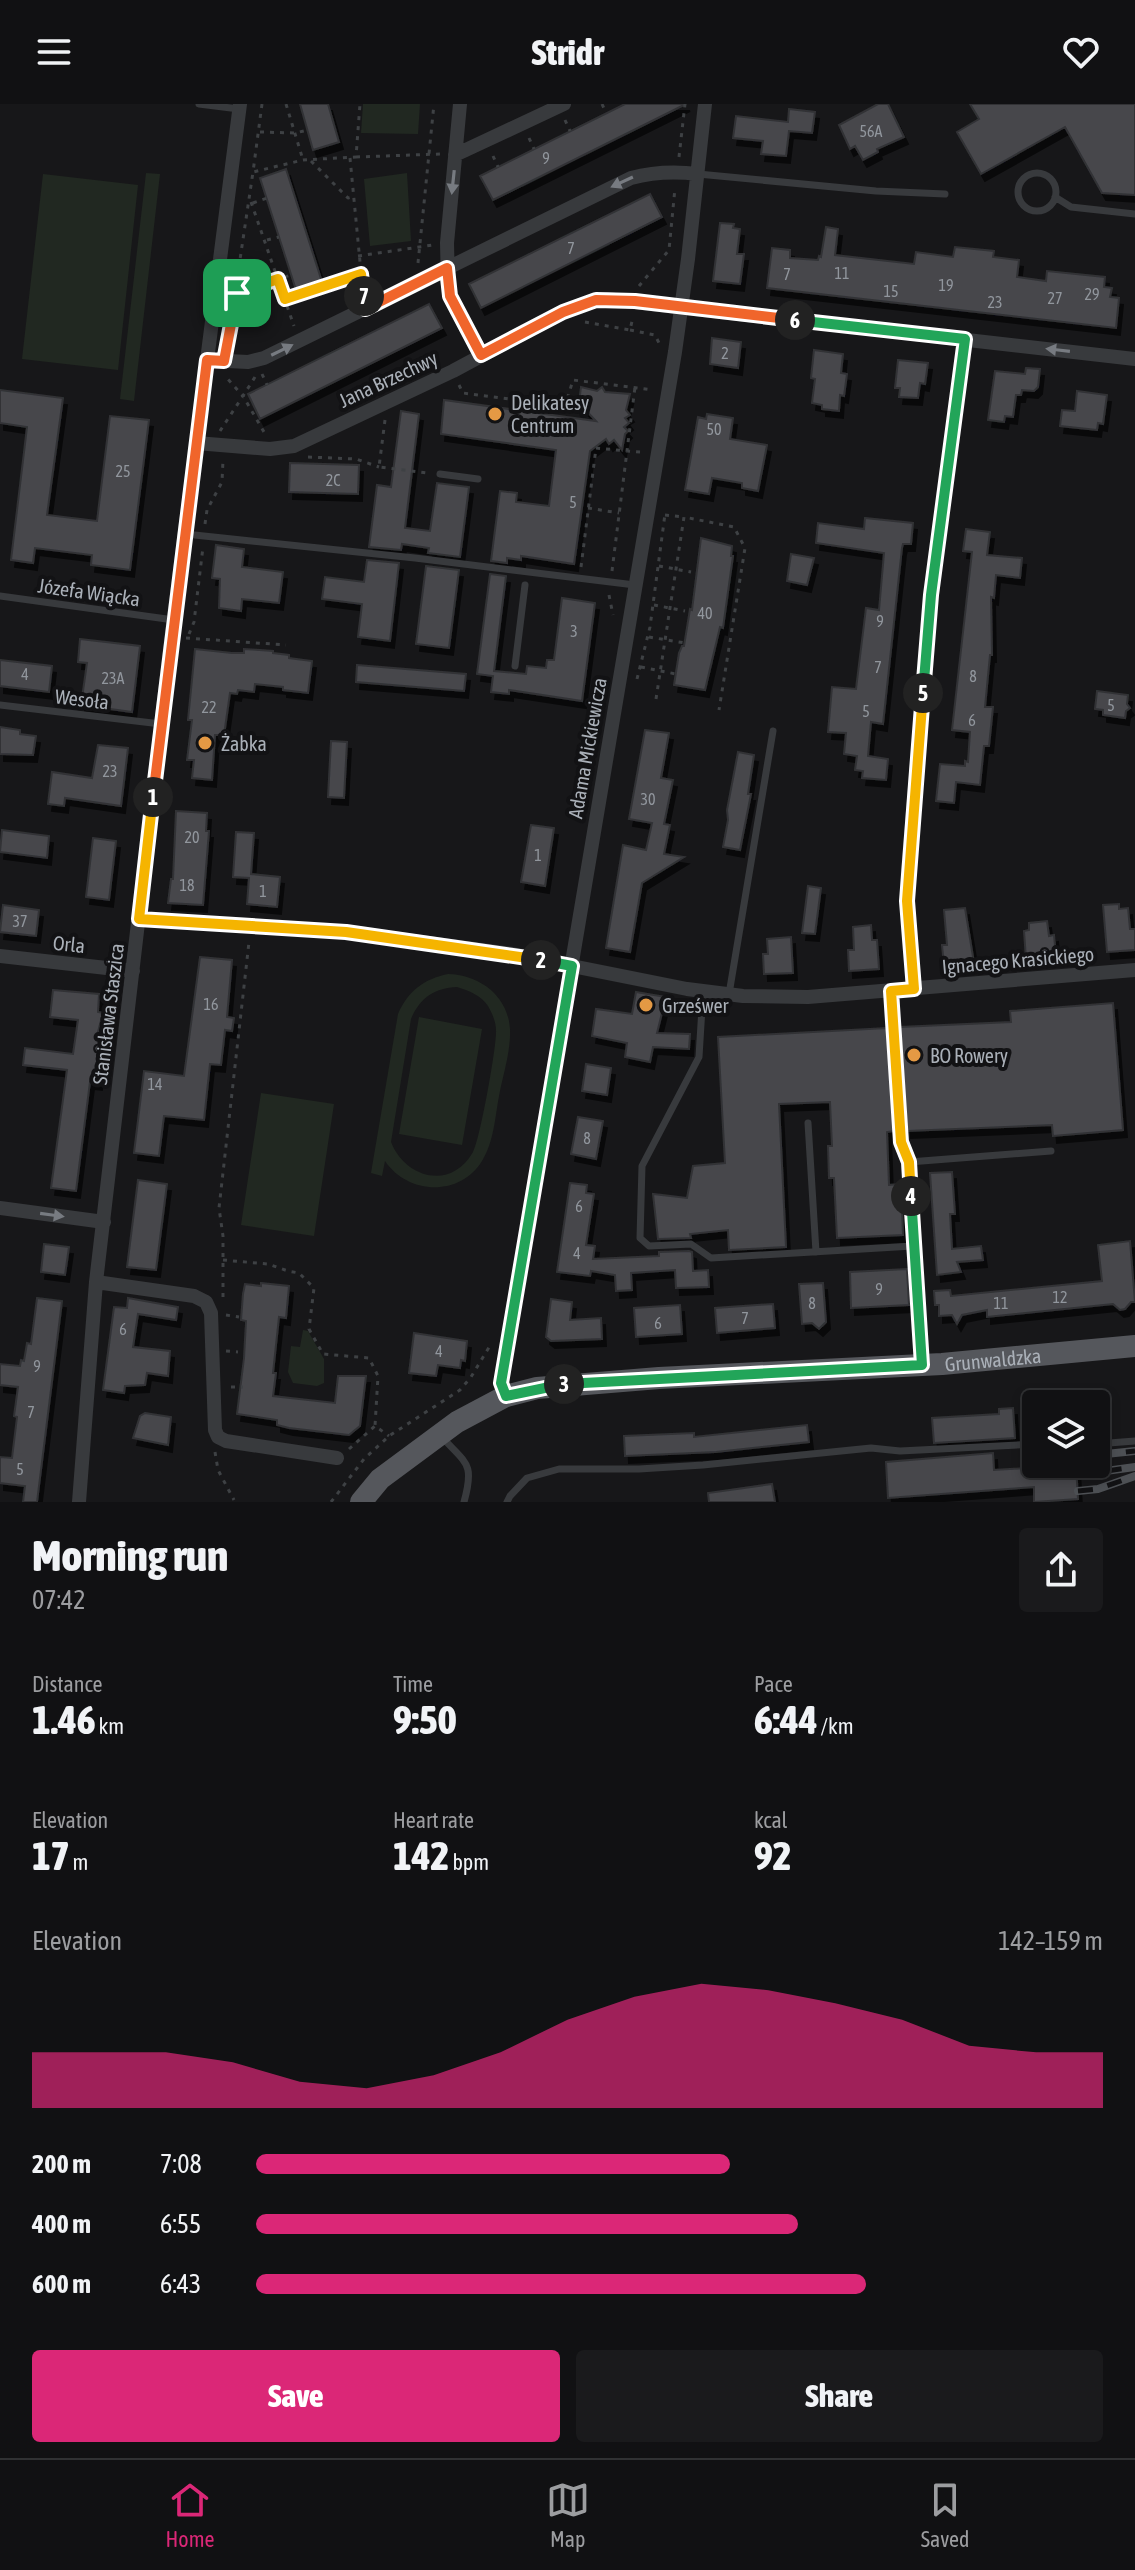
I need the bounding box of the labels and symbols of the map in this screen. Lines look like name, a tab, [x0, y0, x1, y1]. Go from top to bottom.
house number: 56A	[860, 122, 883, 140]
house number: 9	[542, 149, 550, 167]
one-way arrow	[446, 170, 459, 195]
one-way arrow	[610, 176, 633, 189]
house number: 7	[567, 239, 575, 257]
pin	[203, 259, 271, 327]
house number: 11	[834, 264, 850, 282]
house number: 7	[783, 265, 791, 283]
pin: 7	[344, 276, 384, 316]
house number: 19	[938, 276, 954, 294]
house number: 15	[883, 282, 899, 300]
house number: 29	[1084, 285, 1100, 303]
house number: 27	[1047, 289, 1063, 307]
house number: 23	[987, 293, 1003, 311]
pin: 6	[775, 300, 815, 340]
one-way arrow	[271, 343, 294, 356]
house number: 2	[721, 344, 729, 362]
one-way arrow	[1045, 344, 1070, 357]
street label: Jana Brzechwy	[335, 346, 441, 412]
place label: Delikatesy Centrum	[511, 391, 589, 437]
marker: Delikatesy Centrum	[486, 405, 504, 423]
house number: 50	[706, 420, 722, 438]
house number: 25	[115, 462, 131, 480]
house number: 2C	[326, 471, 340, 489]
house number: 5	[569, 493, 577, 511]
street label: Józefa Wiącka	[36, 573, 142, 611]
house number: 40	[697, 604, 713, 622]
house number: 9	[876, 612, 884, 630]
house number: 3	[570, 622, 578, 640]
house number: 7	[874, 658, 882, 676]
house number: 4	[21, 665, 29, 683]
house number: 8	[969, 667, 977, 685]
house number: 23A	[102, 669, 125, 687]
pin: 5	[903, 673, 943, 713]
street label: Adama Mickiewicza	[563, 676, 611, 820]
street label: Wesoła	[54, 684, 110, 714]
house number: 5	[1107, 696, 1115, 714]
house number: 22	[201, 698, 217, 716]
house number: 5	[862, 702, 870, 720]
house number: 6	[968, 711, 976, 729]
place label: Żabka	[221, 732, 267, 755]
marker: Żabka	[196, 734, 214, 752]
house number: 23	[102, 762, 118, 780]
pin: 1	[133, 777, 173, 817]
house number: 30	[640, 790, 656, 808]
house number: 20	[184, 828, 200, 846]
house number: 1	[534, 846, 542, 864]
house number: 18	[179, 876, 195, 894]
house number: 1	[259, 882, 267, 900]
house number: 37	[12, 912, 28, 930]
street label: Orla	[52, 931, 86, 957]
pin: 2	[521, 940, 561, 980]
street label: Stanisława Staszica	[88, 942, 128, 1086]
street label: Ignacego Krasickiego	[941, 942, 1095, 978]
place label: Grześwer	[662, 994, 729, 1017]
house number: 16	[203, 995, 219, 1013]
marker: Grześwer	[637, 996, 655, 1014]
place label: BO Rowery	[930, 1044, 1008, 1067]
marker: BO Rowery	[905, 1046, 923, 1064]
house number: 14	[147, 1075, 163, 1093]
house number: 8	[583, 1129, 591, 1147]
pin: 4	[891, 1176, 931, 1216]
house number: 6	[575, 1197, 583, 1215]
one-way arrow	[40, 1209, 65, 1222]
house number: 4	[573, 1244, 581, 1262]
house number: 9	[875, 1280, 883, 1298]
house number: 12	[1052, 1288, 1068, 1306]
house number: 8	[808, 1294, 816, 1312]
house number: 11	[993, 1294, 1009, 1312]
house number: 7	[741, 1309, 749, 1327]
house number: 6	[654, 1314, 662, 1332]
house number: 6	[119, 1320, 127, 1338]
house number: 4	[435, 1342, 443, 1360]
street label: Grunwaldzka	[944, 1343, 1042, 1375]
house number: 9	[33, 1357, 41, 1375]
pin: 3	[544, 1364, 584, 1404]
house number: 7	[27, 1403, 35, 1421]
house number: 5	[16, 1460, 24, 1478]

